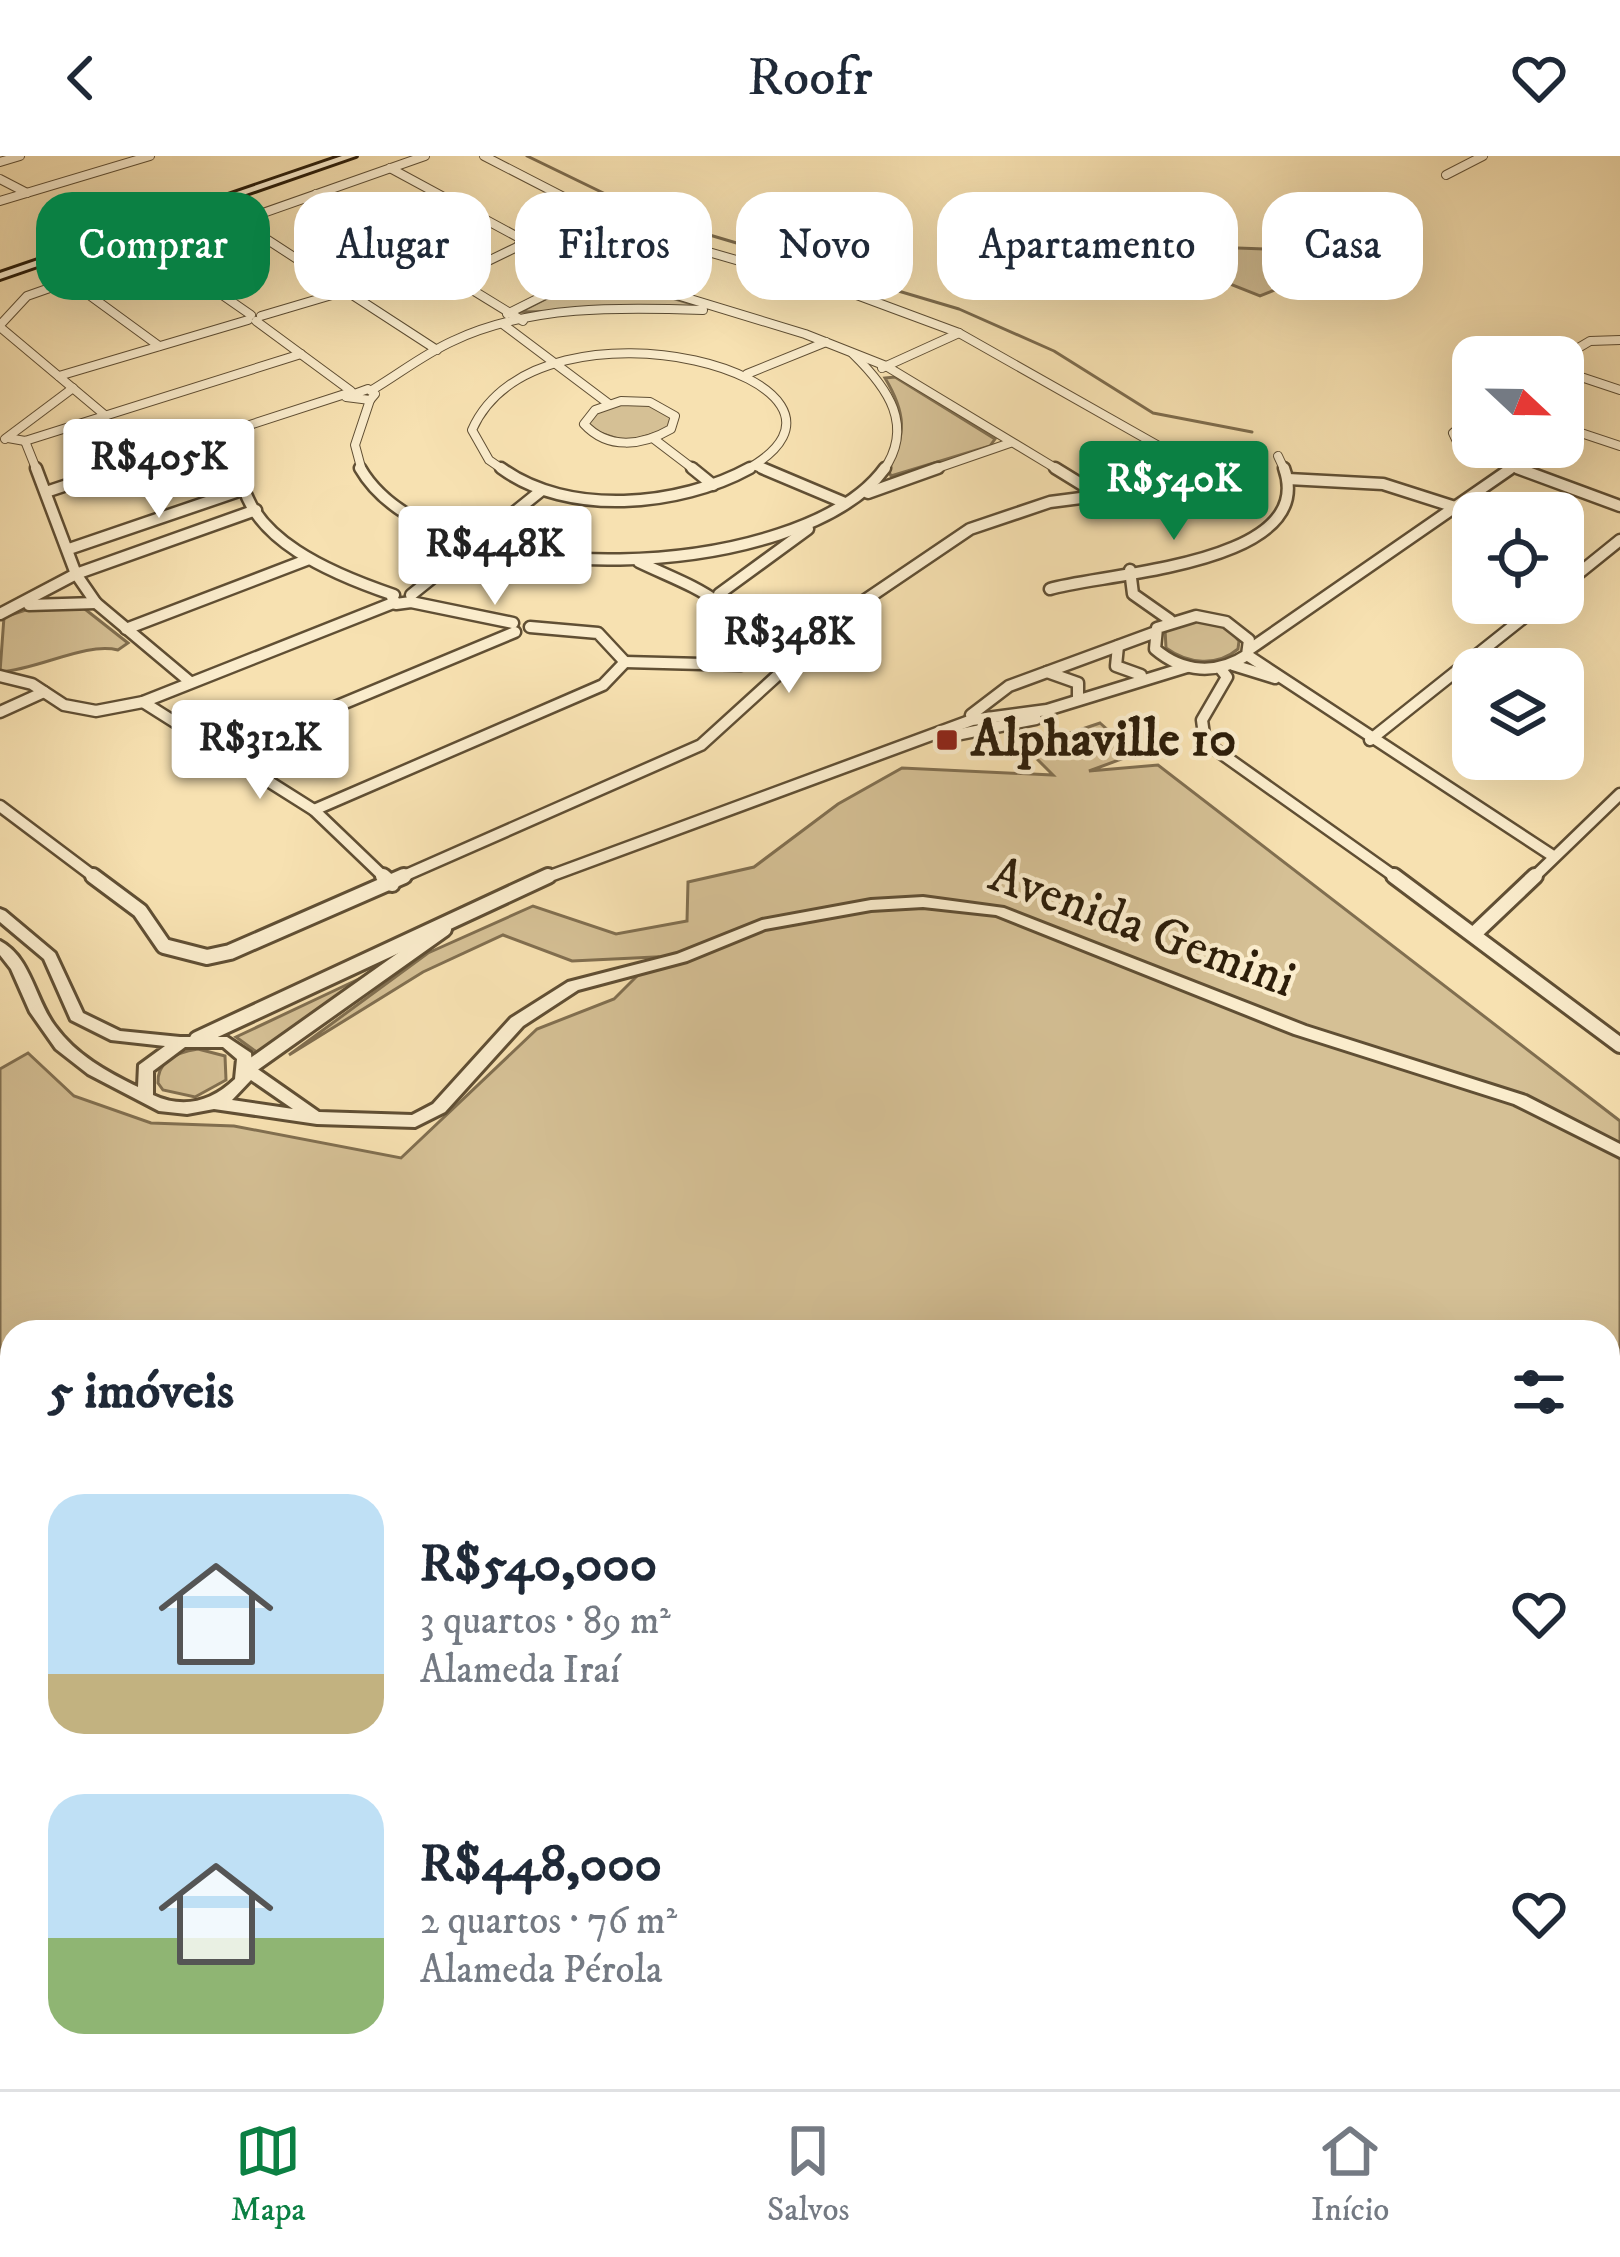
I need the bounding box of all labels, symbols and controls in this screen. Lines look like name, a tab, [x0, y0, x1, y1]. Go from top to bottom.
icon: back	[48, 45, 114, 111]
text: Roofr	[747, 45, 873, 112]
icon: heart	[1506, 45, 1572, 111]
chip: Comprar	[36, 192, 270, 300]
chip: Alugar	[294, 192, 491, 300]
chip: Filtros	[515, 192, 712, 300]
chip: Novo	[736, 192, 913, 300]
chip: Apartamento	[937, 192, 1238, 300]
chip: Casa	[1262, 192, 1423, 300]
north arrow	[1452, 336, 1584, 468]
map controls	[1452, 336, 1584, 780]
pin: R$405K	[61, 419, 257, 521]
text: R$405K	[90, 433, 228, 482]
pin: R$540K	[1076, 441, 1272, 543]
text: R$540K	[1106, 455, 1242, 504]
button: locate	[1452, 492, 1584, 624]
pin: R$448K	[397, 506, 593, 608]
text: R$448K	[425, 520, 565, 569]
pin: R$348K	[691, 594, 887, 696]
text: R$348K	[723, 608, 855, 657]
button: layers	[1452, 648, 1584, 780]
pin: R$312K	[162, 700, 358, 802]
place label: Alphaville 10	[970, 708, 1236, 772]
text: R$312K	[199, 714, 321, 763]
marker: Alphaville 10	[934, 727, 960, 753]
street label: Avenida Gemini	[980, 843, 1304, 1013]
icon: filters	[1506, 1359, 1572, 1425]
text: 5 imóveis	[48, 1360, 234, 1424]
text: R$540,000	[420, 1533, 657, 1597]
icon: home	[144, 1542, 288, 1686]
icon: heart	[1506, 1581, 1572, 1647]
text: 3 quartos · 89 m²	[420, 1597, 671, 1646]
text: Alameda Iraí	[420, 1646, 620, 1695]
text: R$448,000	[420, 1833, 662, 1897]
icon: home	[144, 1842, 288, 1986]
icon: heart	[1506, 1881, 1572, 1947]
text: 2 quartos · 76 m²	[420, 1897, 677, 1946]
text: Alameda Pérola	[420, 1946, 663, 1995]
tab: Mapa	[231, 2118, 306, 2231]
tab: Salvos	[767, 2118, 850, 2231]
tab: Início	[1311, 2118, 1389, 2231]

